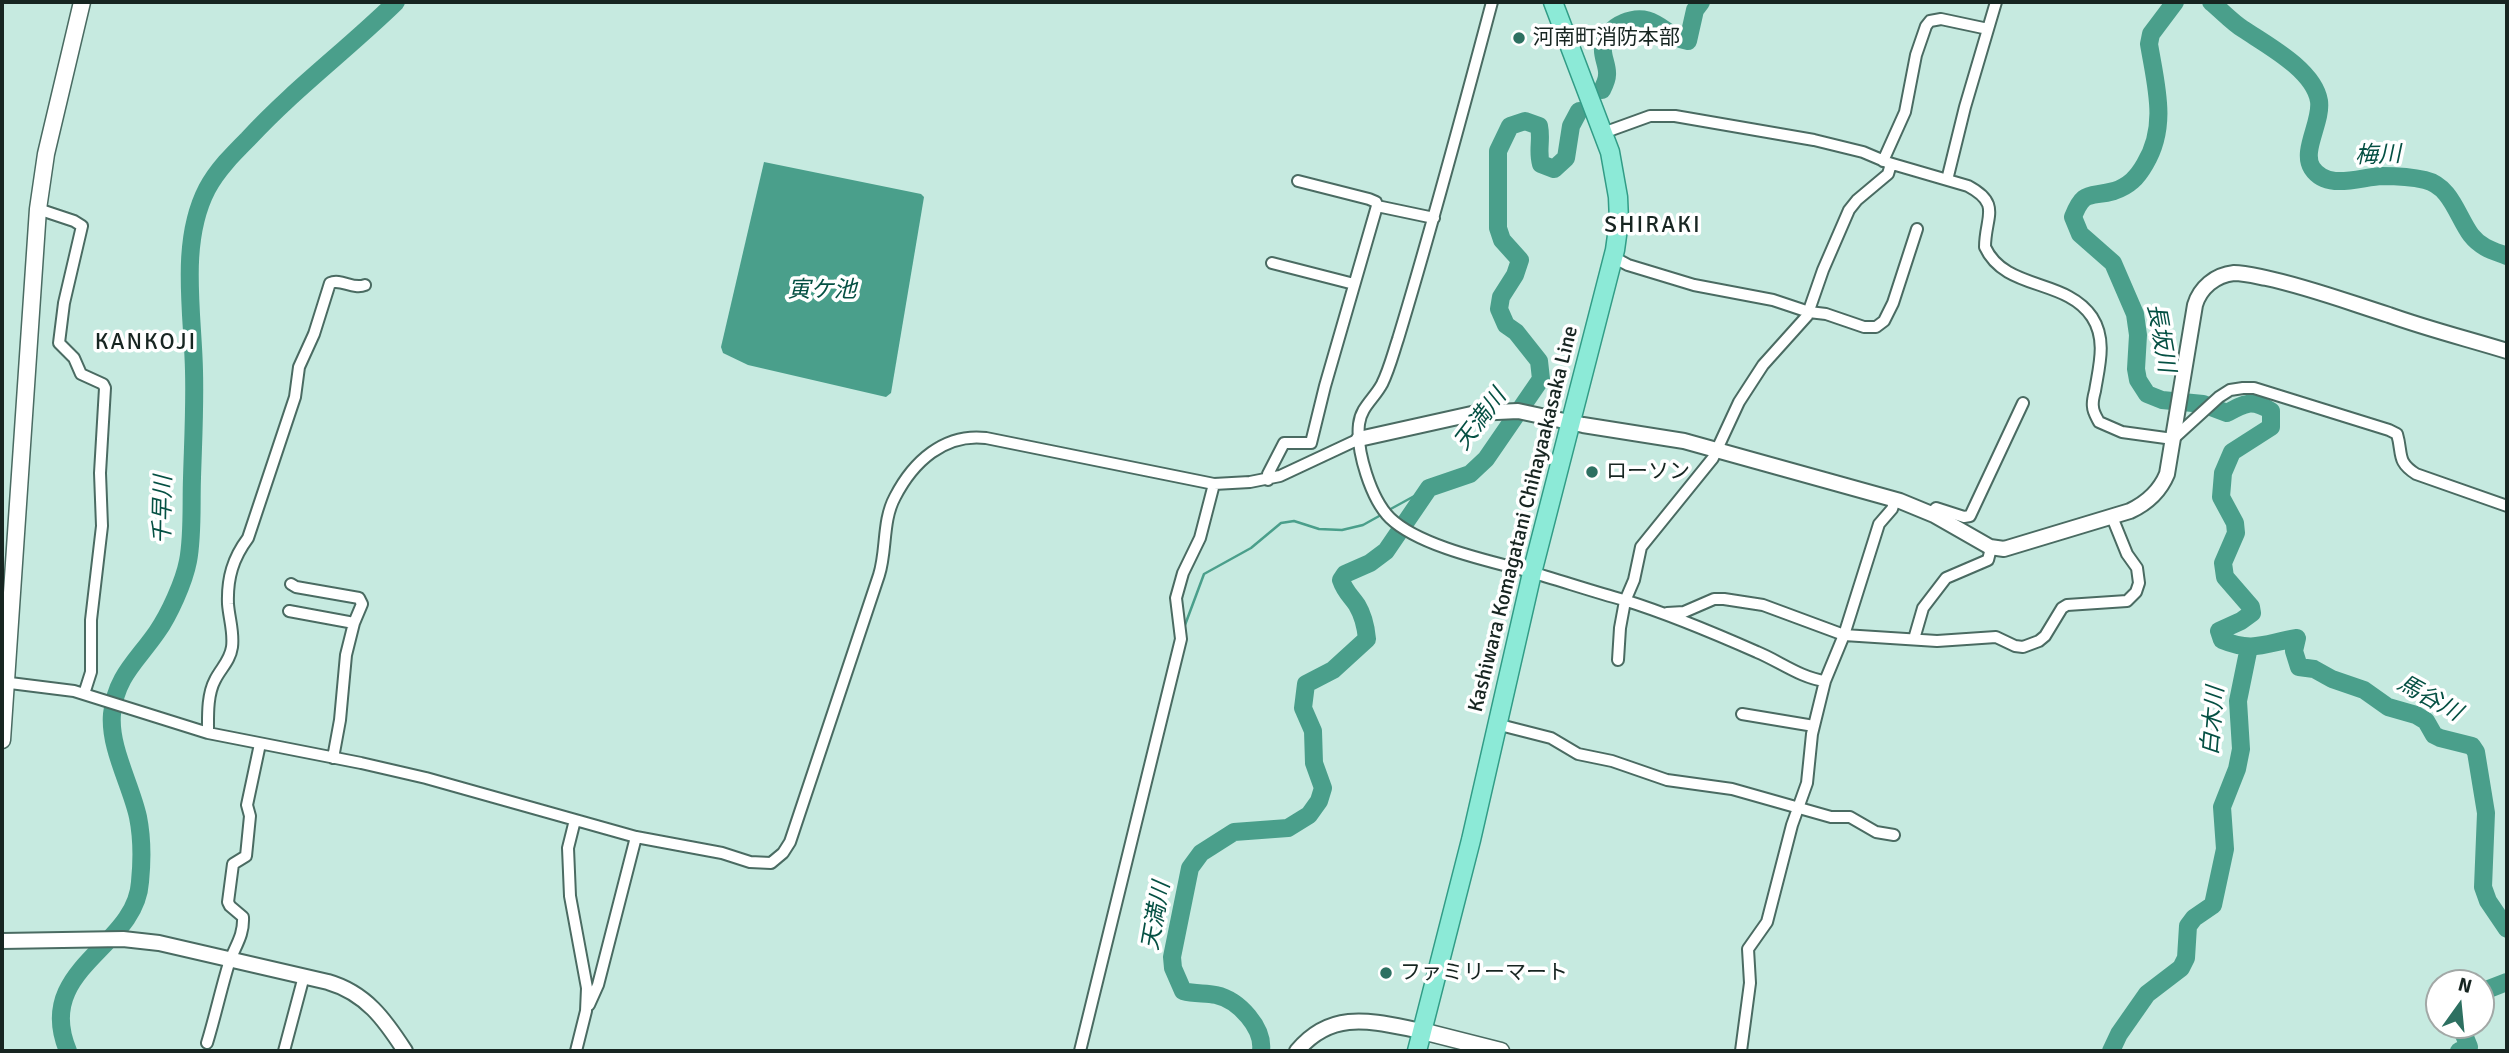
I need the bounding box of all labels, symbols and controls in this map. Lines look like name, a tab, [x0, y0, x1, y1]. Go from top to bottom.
place label: 河南町消防本部	[1533, 25, 1680, 51]
marker: 河南町消防本部	[1511, 30, 1527, 46]
water label: 梅川	[2355, 141, 2401, 171]
district label: SHIRAKI	[1605, 212, 1701, 240]
water label: 寅ケ池	[788, 277, 856, 305]
water label: 長坂川	[2140, 302, 2180, 374]
street label: Kashiwara Komagatani Chihayaakasaka Line	[1464, 323, 1584, 715]
district label: KANKOJI	[96, 329, 196, 357]
water label: 天満川	[1449, 384, 1513, 456]
place label: ローソン	[1606, 459, 1690, 485]
marker: ローソン	[1584, 464, 1600, 480]
water label: 千早川	[150, 475, 178, 545]
water label: 馬谷川	[2392, 670, 2466, 728]
water label: 白木川	[2197, 685, 2231, 757]
water label: 天満川	[1137, 880, 1177, 952]
place label: ファミリーマート	[1400, 960, 1568, 986]
marker: ファミリーマート	[1378, 965, 1394, 981]
north arrow	[2425, 969, 2495, 1039]
text: N	[2455, 972, 2474, 999]

